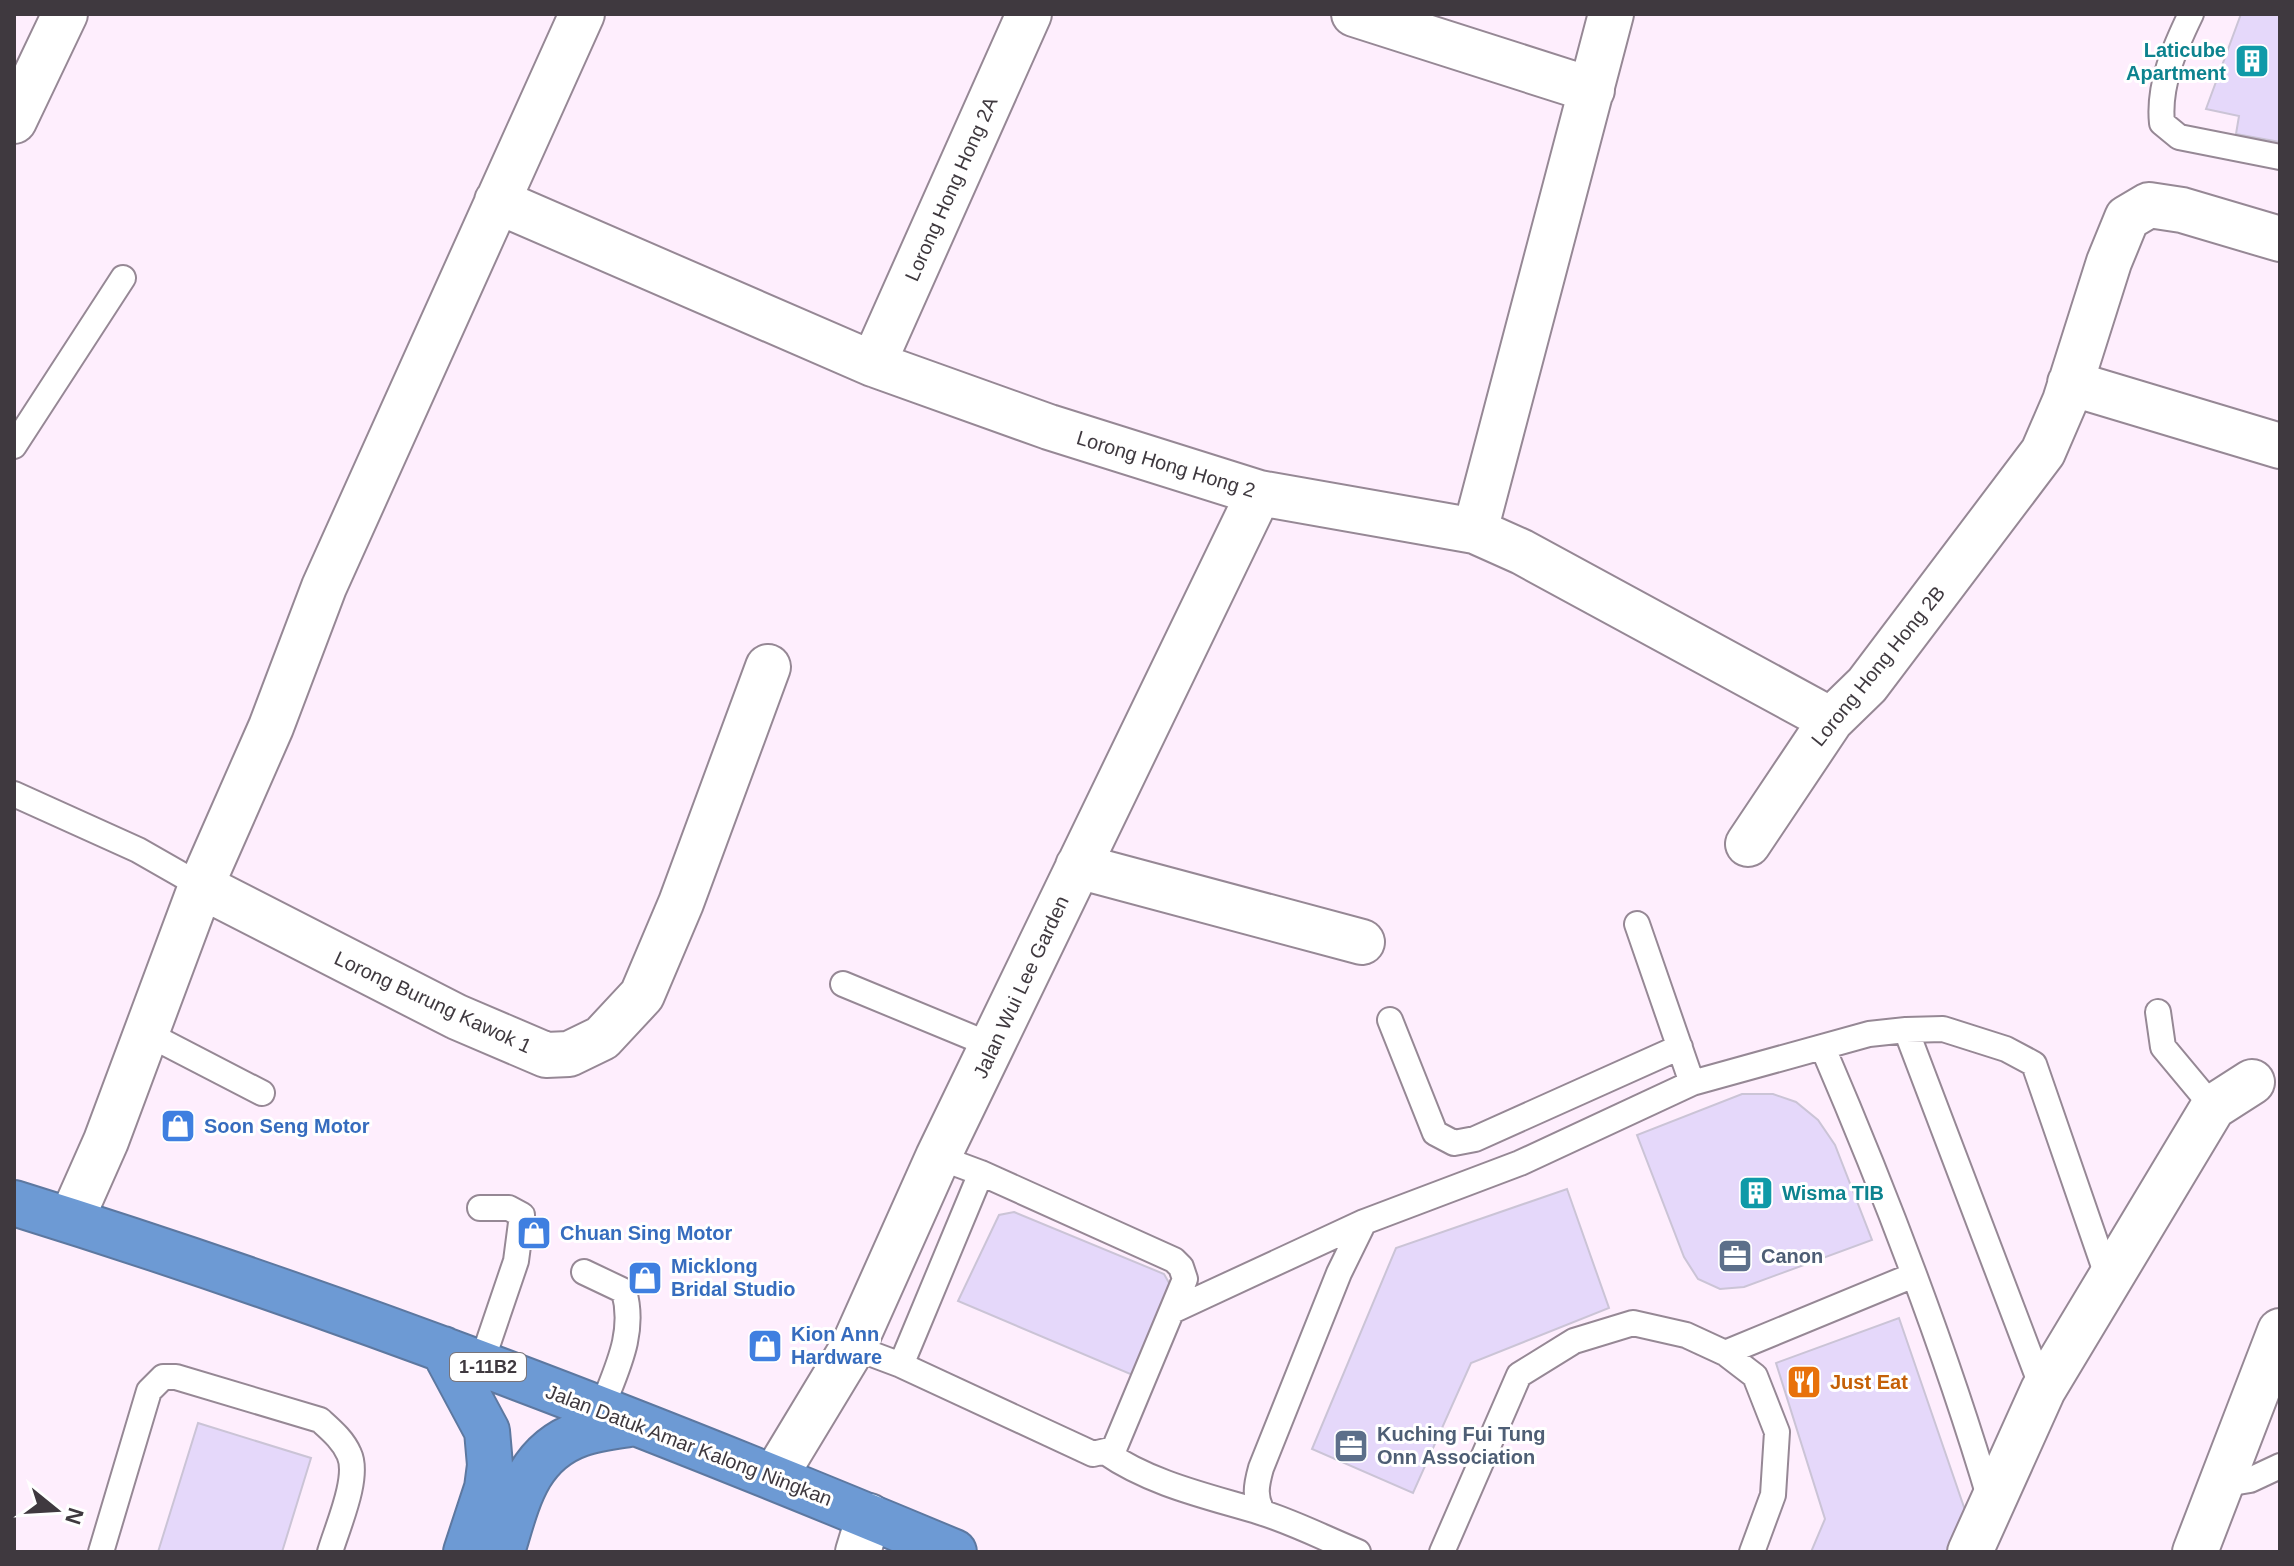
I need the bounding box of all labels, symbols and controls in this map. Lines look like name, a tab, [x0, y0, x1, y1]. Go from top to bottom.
place label: Laticube Apartment	[2126, 39, 2226, 84]
building icon: Laticube Apartment	[2233, 42, 2271, 80]
street label: Lorong Hong Hong 2A	[900, 93, 1002, 284]
street label: Lorong Hong Hong 2	[1074, 426, 1258, 502]
street label: Lorong Hong Hong 2B	[1807, 582, 1949, 750]
street label: Jalan Wui Lee Garden	[969, 892, 1073, 1082]
street label: Lorong Burung Kawok 1	[331, 947, 535, 1057]
shop icon: Soon Seng Motor	[159, 1107, 197, 1145]
place label: Soon Seng Motor	[204, 1115, 370, 1137]
building icon: Wisma TIB	[1737, 1174, 1775, 1212]
place label: Wisma TIB	[1782, 1182, 1884, 1204]
shop icon: Chuan Sing Motor	[515, 1214, 553, 1252]
place label: Chuan Sing Motor	[560, 1222, 732, 1244]
office icon: Canon	[1716, 1237, 1754, 1275]
place label: Canon	[1761, 1245, 1823, 1267]
place label: Micklong Bridal Studio	[671, 1255, 795, 1300]
shop icon: Micklong Bridal Studio	[626, 1259, 664, 1297]
place label: Kion Ann Hardware	[791, 1323, 882, 1368]
shop icon: Kion Ann Hardware	[746, 1327, 784, 1365]
road number: 1-11B2	[450, 1353, 526, 1381]
restaurant icon: Just Eat	[1785, 1363, 1823, 1401]
place label: Just Eat	[1830, 1371, 1908, 1393]
street label: Jalan Datuk Amar Kalong Ningkan	[543, 1380, 835, 1510]
place label: Kuching Fui Tung Onn Association	[1377, 1423, 1545, 1468]
office icon: Kuching Fui Tung Onn Association	[1332, 1427, 1370, 1465]
north arrow	[16, 1470, 96, 1550]
text: N	[60, 1505, 89, 1527]

